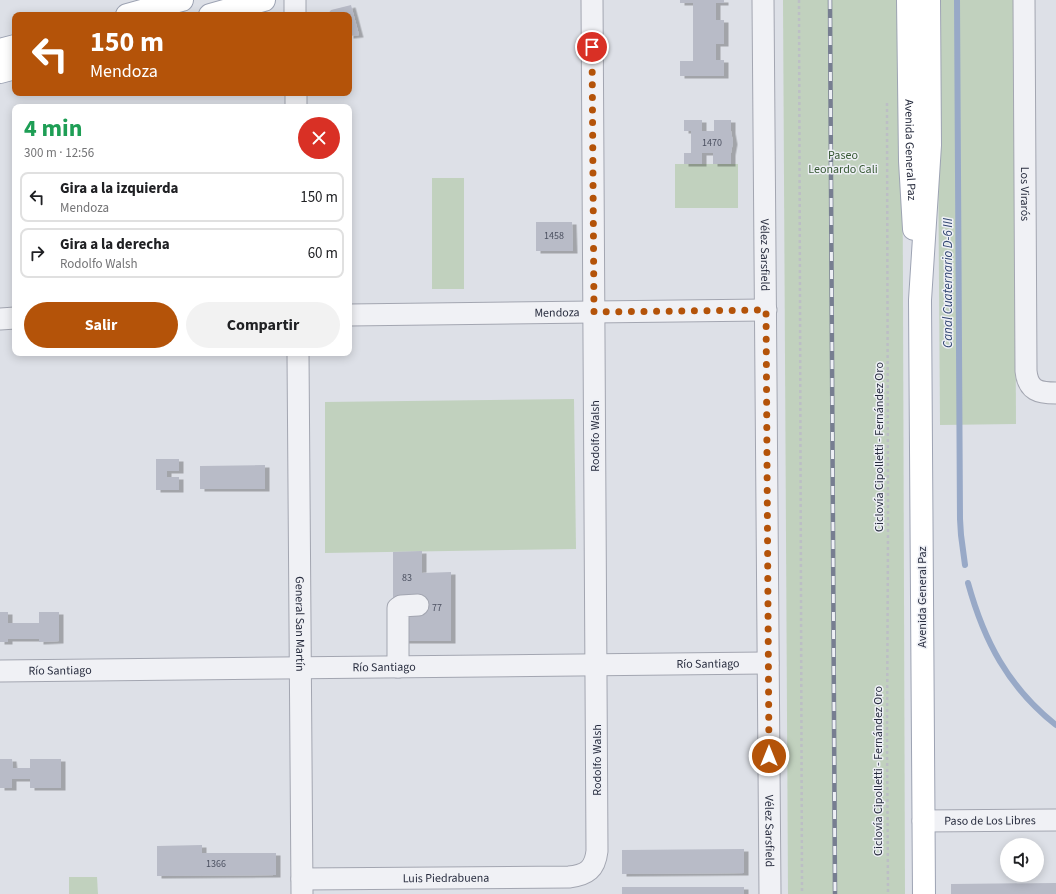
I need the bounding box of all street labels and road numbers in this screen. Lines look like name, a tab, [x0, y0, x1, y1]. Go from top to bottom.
street label: Avenida General Paz	[901, 99, 921, 201]
street label: Los Virarós	[1016, 167, 1034, 221]
street label: Vélez Sarsfield	[756, 219, 774, 291]
street label: Mendoza	[534, 304, 580, 321]
street label: Ciclovía Cipolletti - Fernández Oro	[871, 362, 888, 532]
street label: Rodolfo Walsh	[587, 400, 604, 472]
street label: Avenida General Paz	[914, 546, 931, 648]
street label: General San Martín	[291, 576, 309, 672]
street label: Río Santiago	[676, 655, 740, 672]
street label: Río Santiago	[352, 658, 416, 676]
street label: Río Santiago	[28, 662, 92, 679]
street label: Ciclovía Cipolletti - Fernández Oro	[870, 686, 887, 856]
street label: Rodolfo Walsh	[589, 724, 606, 796]
street label: Vélez Sarsfield	[761, 795, 778, 867]
street label: Paso de Los Libres	[944, 812, 1036, 829]
street label: Luis Piedrabuena	[403, 869, 489, 887]

